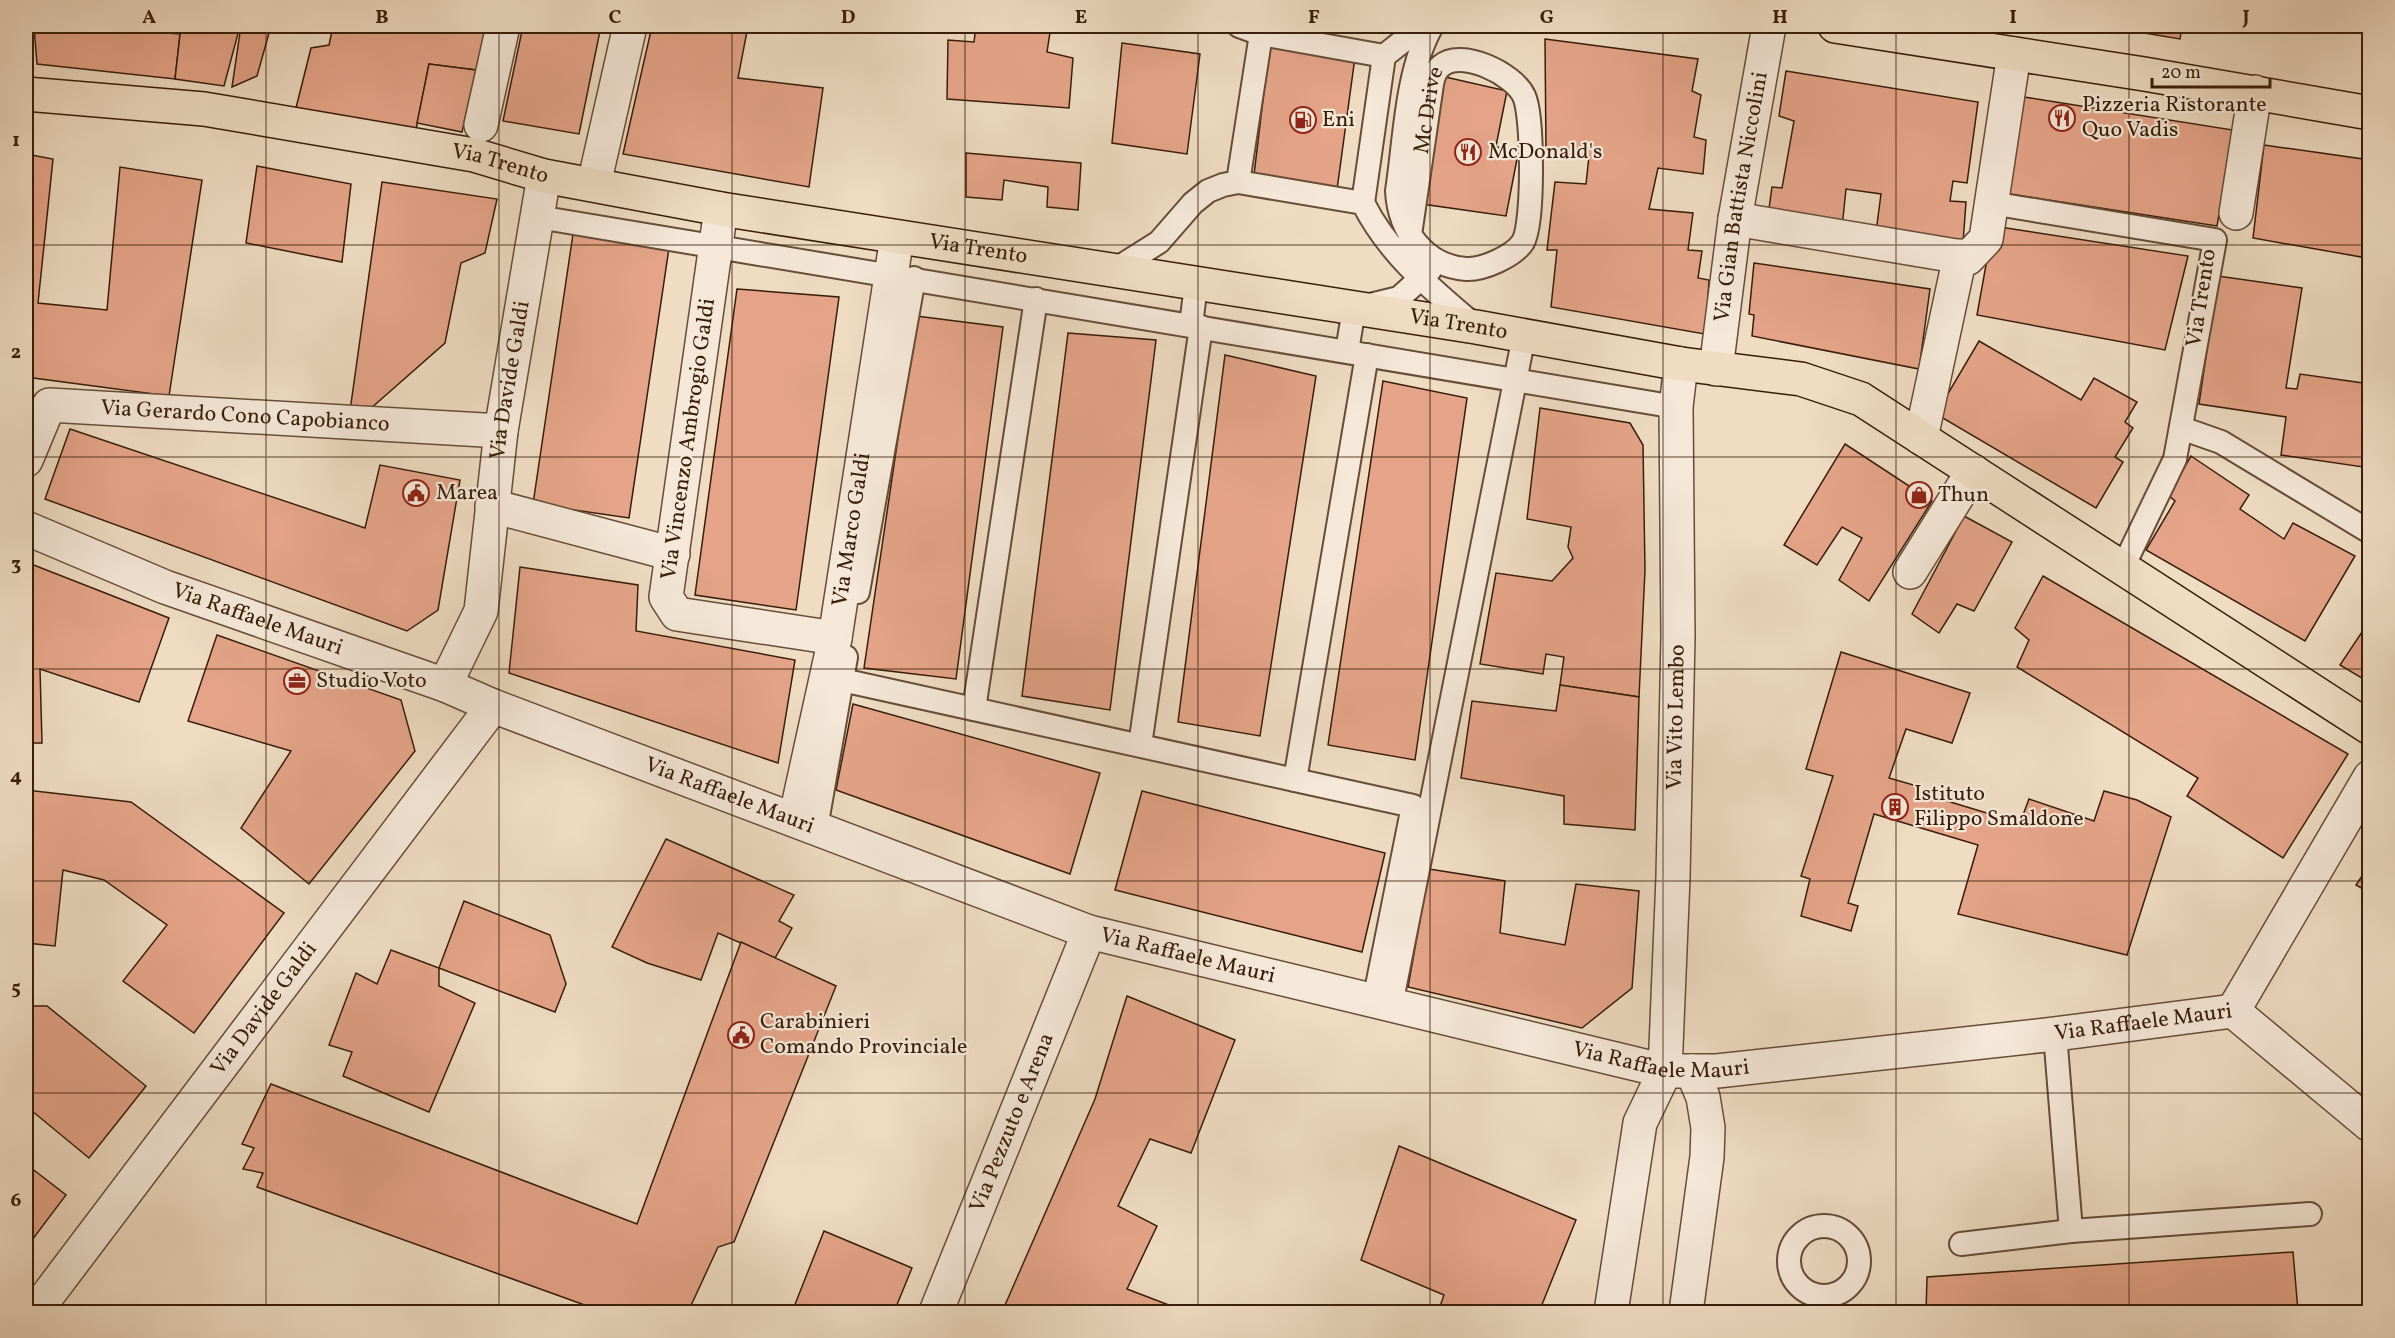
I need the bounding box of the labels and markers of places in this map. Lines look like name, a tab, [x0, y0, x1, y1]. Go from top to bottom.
place label: Pizzeria Ristorante Quo Vadis	[2082, 90, 2267, 146]
restaurant icon: Pizzeria Ristorante Quo Vadis	[2047, 103, 2077, 133]
fuel station icon: Eni	[1288, 105, 1318, 135]
place label: Eni	[1322, 105, 1355, 136]
restaurant icon: McDonald's	[1453, 137, 1483, 167]
place label: McDonald's	[1488, 137, 1603, 168]
public building icon: Marea	[401, 478, 431, 508]
place label: Marea	[436, 478, 498, 509]
shop icon: Thun	[1904, 480, 1934, 510]
place label: Thun	[1938, 480, 1989, 511]
office icon: Studio Voto	[282, 666, 312, 696]
place label: Studio Voto	[316, 666, 427, 697]
place label: Istituto Filippo Smaldone	[1914, 779, 2084, 835]
building icon: Istituto Filippo Smaldone	[1880, 792, 1910, 822]
place label: Carabinieri Comando Provinciale	[760, 1007, 967, 1063]
public building icon: Carabinieri Comando Provinciale	[726, 1020, 756, 1050]

